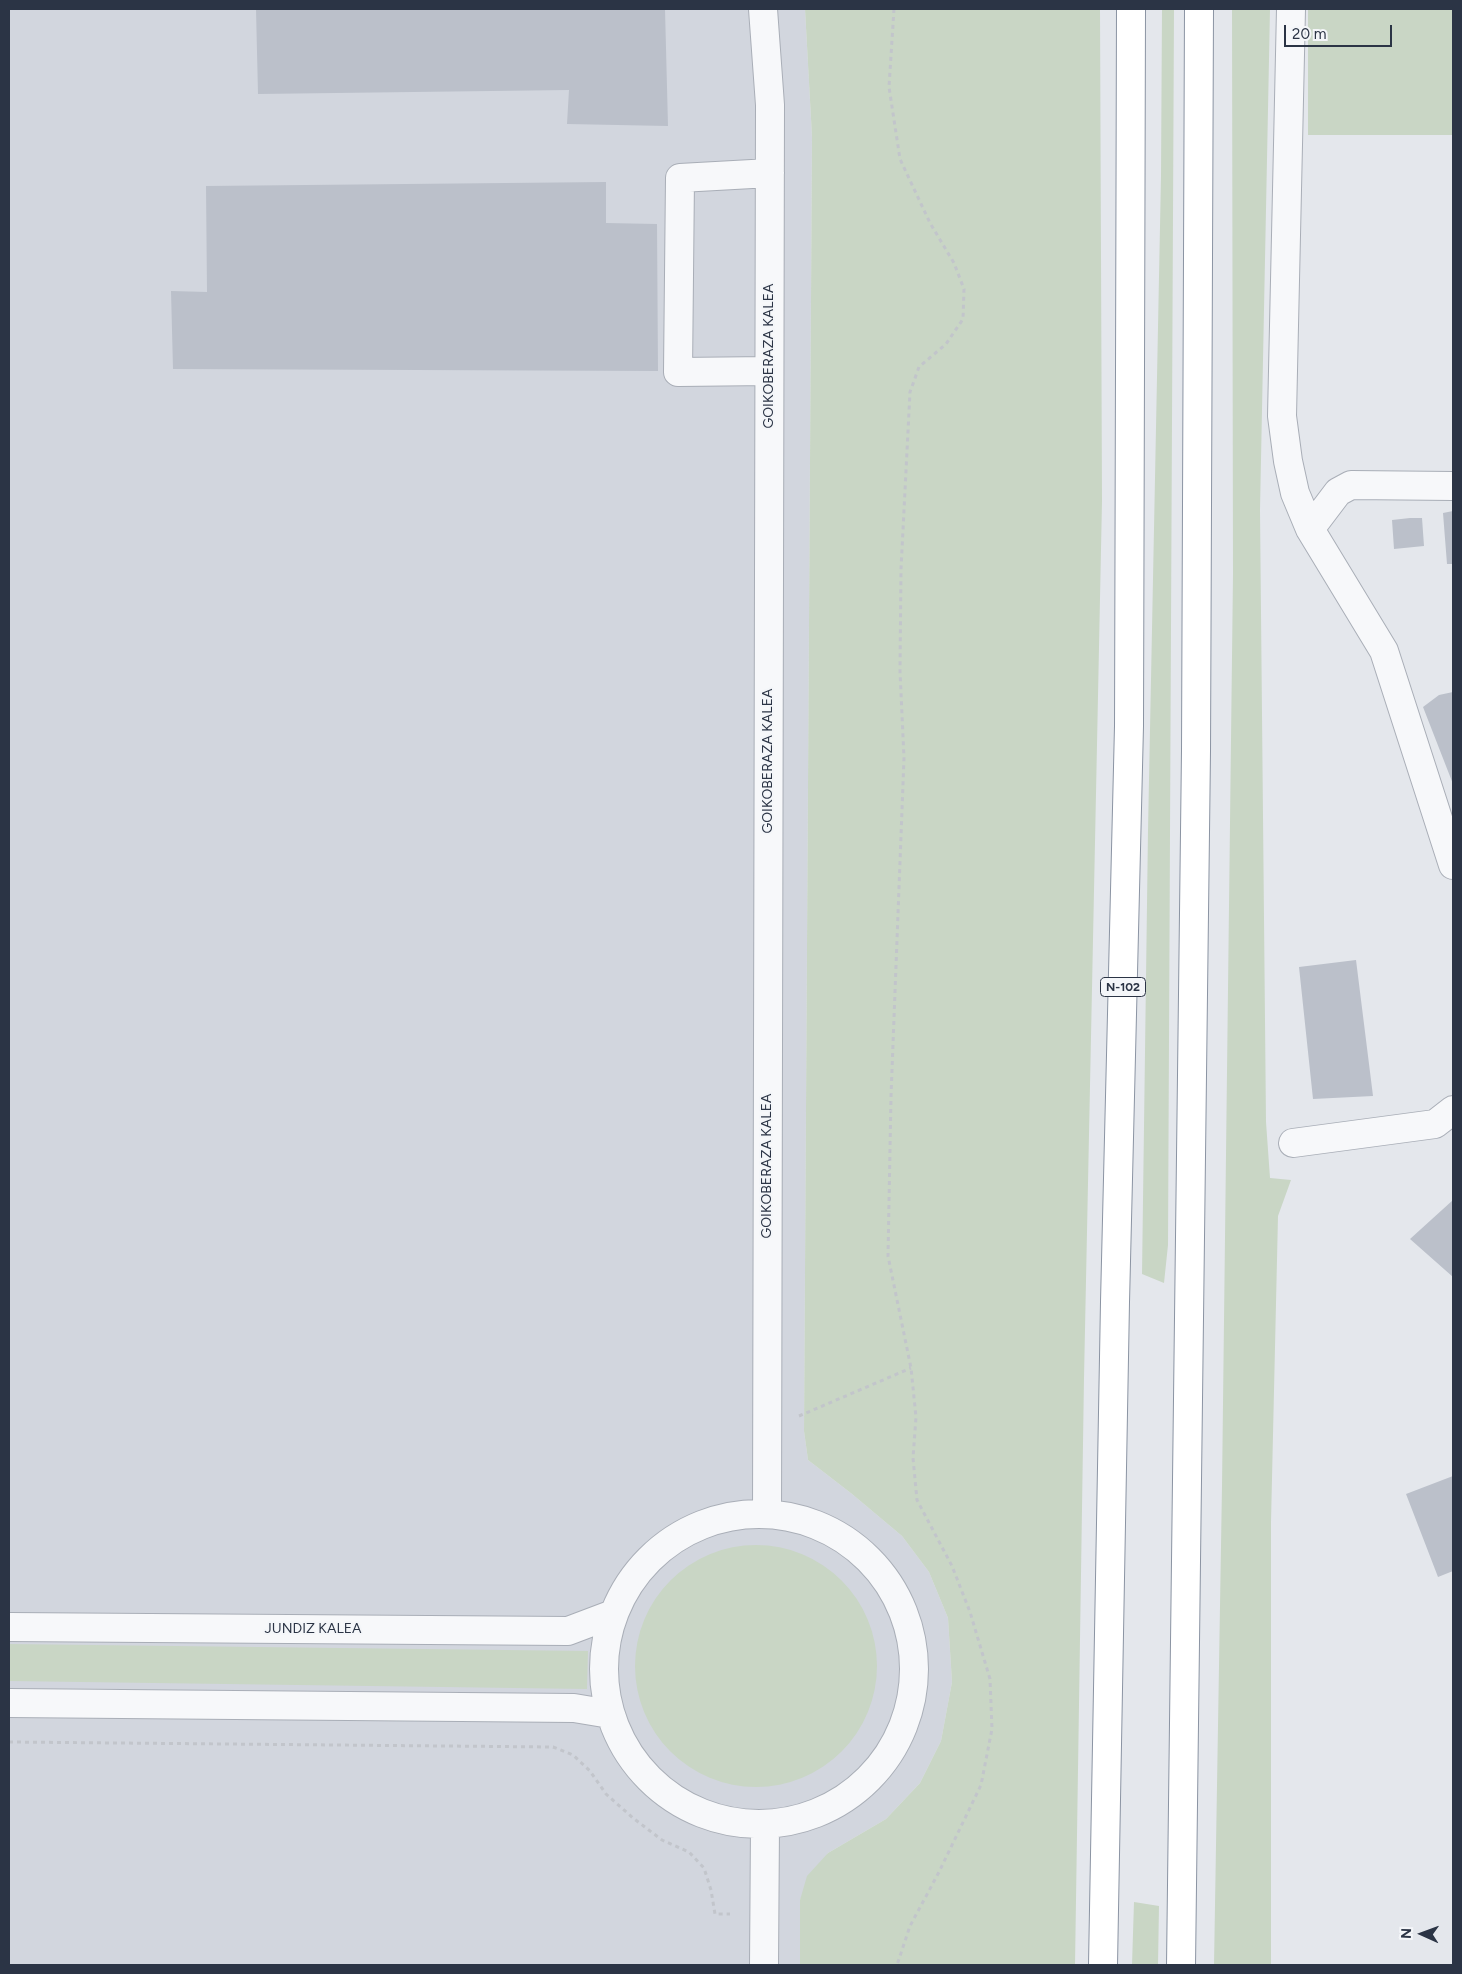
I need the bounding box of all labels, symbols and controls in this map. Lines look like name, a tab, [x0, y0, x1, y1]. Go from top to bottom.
scale bar	[1287, 15, 1394, 47]
text: 20 m	[1292, 25, 1326, 43]
street label: GOIKOBERAZA KALEA	[761, 284, 777, 428]
street label: GOIKOBERAZA KALEA	[760, 689, 776, 833]
road number: N-102	[1100, 978, 1146, 996]
street label: GOIKOBERAZA KALEA	[759, 1094, 775, 1238]
street label: JUNDIZ KALEA	[265, 1621, 361, 1637]
north arrow	[1397, 1909, 1447, 1959]
text: N	[1398, 1928, 1415, 1939]

